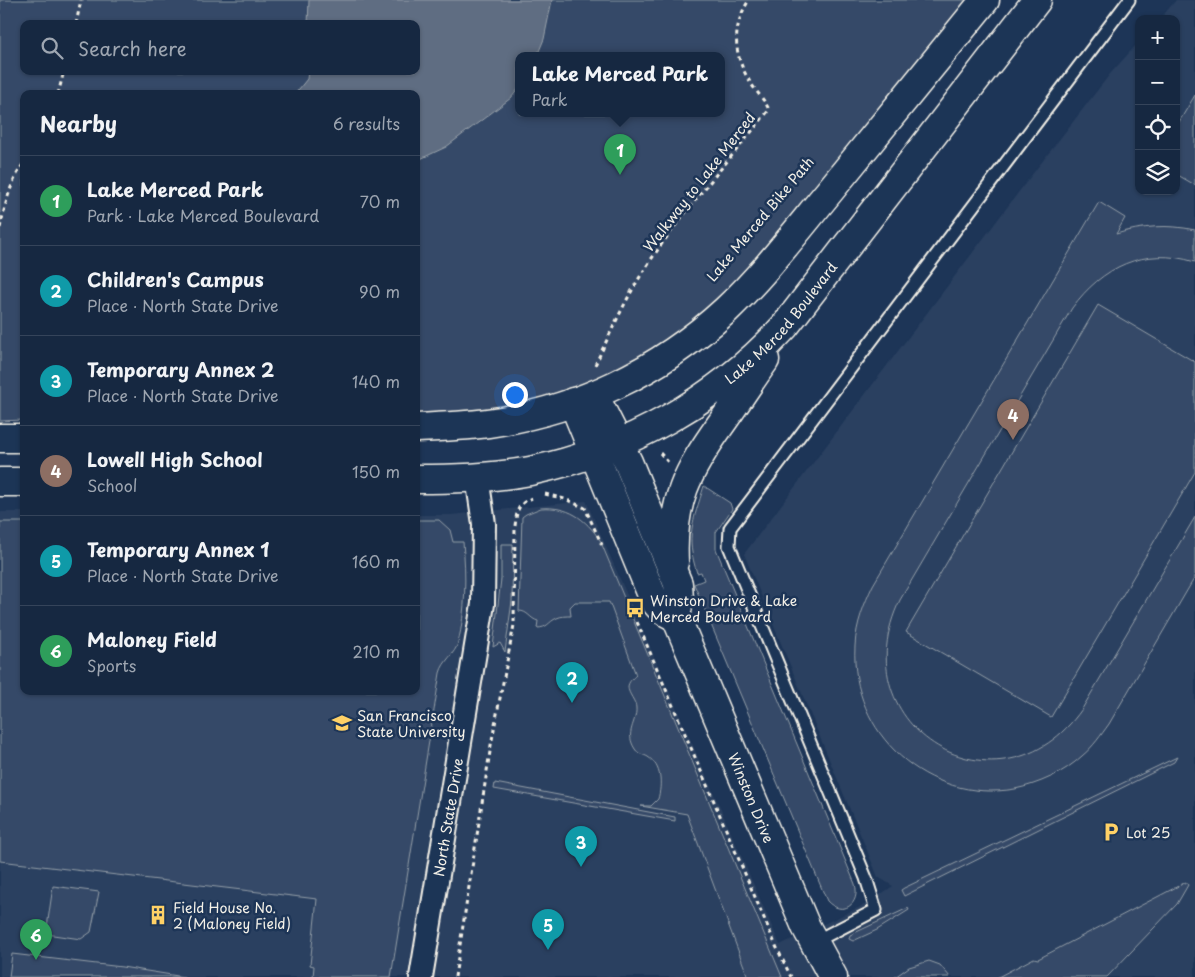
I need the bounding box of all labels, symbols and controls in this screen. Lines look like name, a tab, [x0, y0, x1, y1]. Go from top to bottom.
map controls	[1135, 15, 1180, 195]
button: +	[1135, 15, 1180, 60]
search box	[20, 20, 420, 75]
icon: search	[38, 34, 66, 62]
text: Search here	[78, 34, 187, 62]
popup	[515, 52, 725, 117]
text: Lake Merced Park	[532, 59, 708, 87]
button: −	[1135, 60, 1180, 105]
text: Park	[532, 87, 568, 111]
button: locate	[1135, 105, 1180, 150]
text: Nearby	[40, 107, 117, 139]
street label: Walkway to Lake Merced	[638, 108, 760, 256]
text: 6 results	[333, 111, 400, 135]
pin: 1	[604, 134, 636, 175]
button: layers	[1135, 150, 1180, 195]
street label: Lake Merced Bike Path	[701, 152, 819, 286]
text: Lake Merced Park	[87, 175, 263, 203]
text: 1	[52, 189, 60, 213]
text: 70 m	[360, 189, 400, 213]
text: Park · Lake Merced Boulevard	[87, 203, 319, 227]
street label: Lake Merced Boulevard	[720, 257, 842, 389]
text: Children's Campus	[87, 265, 264, 293]
text: 2	[50, 279, 62, 303]
text: 90 m	[359, 279, 400, 303]
text: Place · North State Drive	[87, 293, 279, 317]
text: Temporary Annex 2	[87, 355, 274, 383]
text: 3	[51, 369, 61, 393]
text: 140 m	[352, 369, 400, 393]
your location	[502, 382, 528, 408]
text: Place · North State Drive	[87, 383, 279, 407]
pin: 4	[997, 399, 1029, 440]
text: Lowell High School	[87, 445, 263, 473]
text: 4	[51, 459, 61, 483]
text: 150 m	[352, 459, 400, 483]
text: School	[87, 473, 137, 497]
text: Temporary Annex 1	[87, 535, 269, 563]
text: 5	[51, 549, 61, 573]
text: 160 m	[352, 549, 400, 573]
text: Place · North State Drive	[87, 563, 279, 587]
place label: Winston Drive & Lake Merced Boulevard	[650, 590, 797, 627]
bus stop icon: Winston Drive & Lake Merced Boulevard	[624, 597, 646, 619]
text: Maloney Field	[87, 625, 217, 653]
text: 6	[50, 639, 62, 663]
text: 210 m	[352, 639, 400, 663]
text: Sports	[87, 653, 136, 677]
pin: 2	[556, 662, 588, 703]
place label: San Francisco State University	[357, 705, 465, 742]
school or university icon: San Francisco State University	[331, 712, 353, 734]
street label: Winston Drive	[723, 749, 780, 846]
street label: North State Drive	[427, 756, 468, 878]
parking icon: Lot 25	[1100, 821, 1122, 843]
place label: Lot 25	[1126, 822, 1170, 843]
pin: 3	[565, 826, 597, 867]
place label: Field House No. 2 (Maloney Field)	[173, 897, 291, 934]
building icon: Field House No. 2 (Maloney Field)	[147, 904, 169, 926]
pin: 5	[532, 909, 564, 950]
pin: 6	[20, 919, 52, 960]

